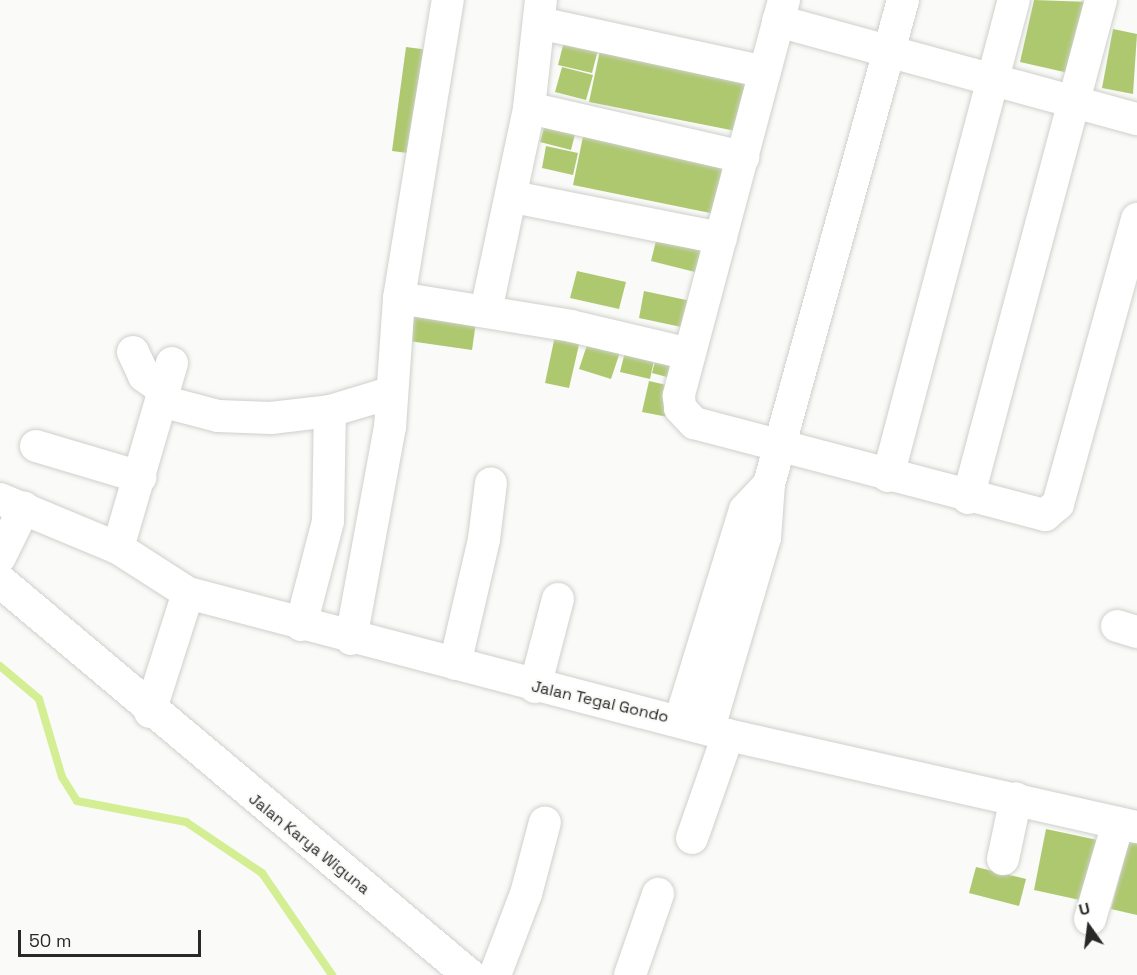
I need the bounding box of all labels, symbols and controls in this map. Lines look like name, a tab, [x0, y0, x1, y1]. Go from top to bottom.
street label: Jalan Tegal Gondo	[529, 677, 671, 727]
street label: Jalan Karya Wiguna	[245, 789, 373, 899]
north arrow	[1059, 897, 1119, 957]
text: U	[1077, 898, 1092, 921]
scale bar	[21, 918, 204, 956]
text: 50 m	[29, 929, 71, 952]

